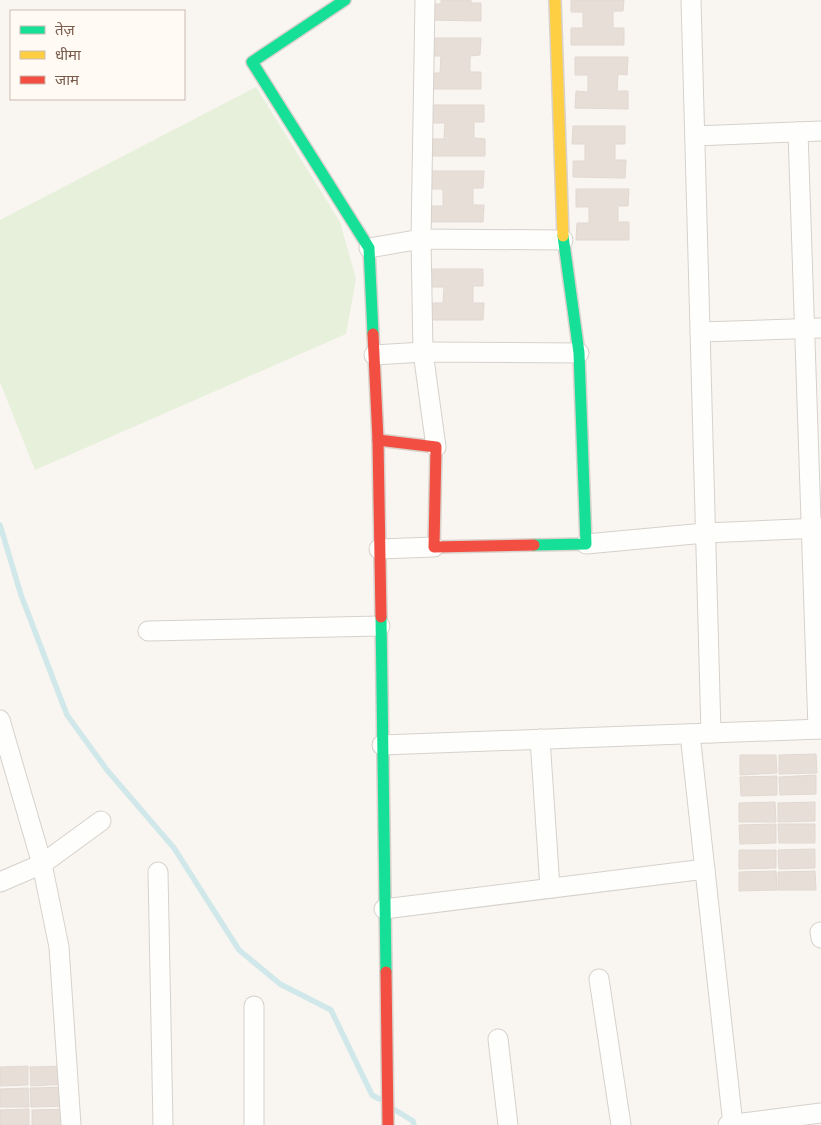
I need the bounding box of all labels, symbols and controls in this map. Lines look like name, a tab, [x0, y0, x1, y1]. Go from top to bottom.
legend	[10, 10, 185, 100]
text: तेज़	[55, 19, 76, 41]
text: धीमा	[55, 44, 82, 66]
text: जाम	[55, 69, 80, 91]

